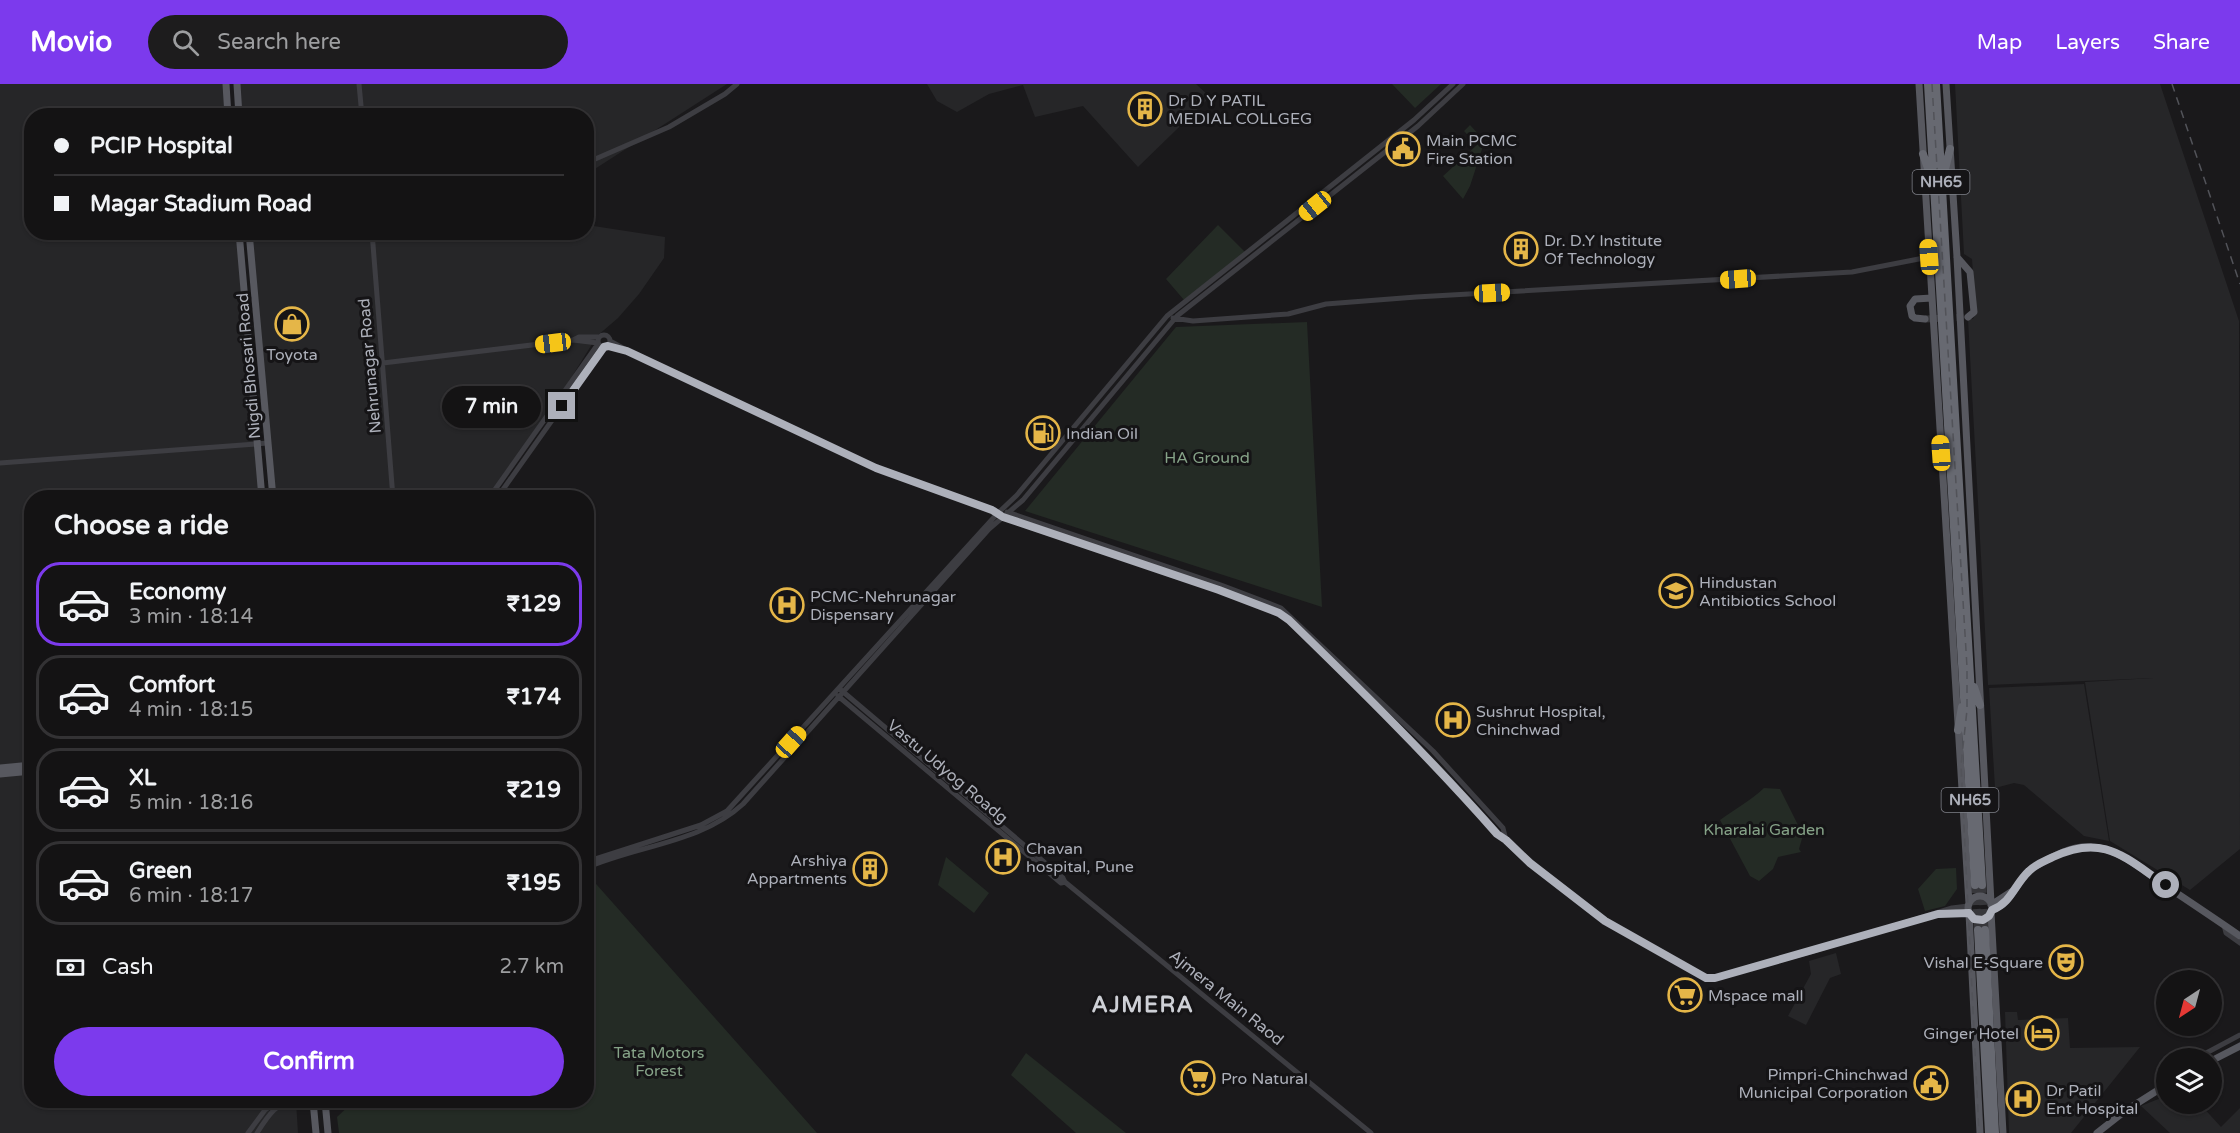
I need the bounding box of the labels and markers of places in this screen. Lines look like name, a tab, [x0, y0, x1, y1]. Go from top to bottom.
building icon: Dr D Y PATIL MEDIAL COLLGEG	[1127, 91, 1163, 127]
place label: Dr D Y PATIL MEDIAL COLLGEG	[1168, 91, 1312, 129]
public building icon: Main PCMC Fire Station	[1385, 131, 1421, 167]
place label: Main PCMC Fire Station	[1426, 131, 1517, 169]
building icon: Dr. D.Y Institute Of Technology	[1503, 231, 1539, 267]
place label: Dr. D.Y Institute Of Technology	[1544, 231, 1662, 269]
shop icon: Toyota	[274, 306, 310, 342]
place label: Toyota	[266, 345, 318, 365]
fuel station icon: Indian Oil	[1025, 415, 1061, 451]
place label: Indian Oil	[1066, 424, 1138, 444]
school or university icon: Hindustan Antibiotics School	[1658, 573, 1694, 609]
place label: Hindustan Antibiotics School	[1699, 573, 1836, 611]
hospital icon: PCMC-Nehrunagar Dispensary	[769, 587, 805, 623]
place label: PCMC-Nehrunagar Dispensary	[810, 587, 957, 625]
hospital icon: Sushrut Hospital, Chinchwad	[1435, 702, 1471, 738]
place label: Sushrut Hospital, Chinchwad	[1476, 702, 1606, 740]
hospital icon: Chavan hospital, Pune	[985, 839, 1021, 875]
place label: Chavan hospital, Pune	[1026, 839, 1134, 877]
place label: Arshiya Appartments	[747, 851, 847, 889]
building icon: Arshiya Appartments	[852, 851, 888, 887]
theatre icon: Vishal E-Square	[2048, 944, 2084, 980]
place label: Vishal E-Square	[1923, 953, 2043, 973]
supermarket icon: Mspace mall	[1667, 977, 1703, 1013]
place label: Mspace mall	[1708, 986, 1803, 1006]
hotel icon: Ginger Hotel	[2024, 1015, 2060, 1051]
place label: Ginger Hotel	[1923, 1024, 2019, 1044]
supermarket icon: Pro Natural	[1180, 1060, 1216, 1096]
place label: Pimpri-Chinchwad Municipal Corporation	[1738, 1065, 1908, 1103]
public building icon: Pimpri-Chinchwad Municipal Corporation	[1913, 1065, 1949, 1101]
place label: Pro Natural	[1221, 1069, 1308, 1089]
hospital icon: Dr Patil Ent Hospital	[2005, 1081, 2041, 1117]
place label: Dr Patil Ent Hospital	[2046, 1081, 2138, 1119]

